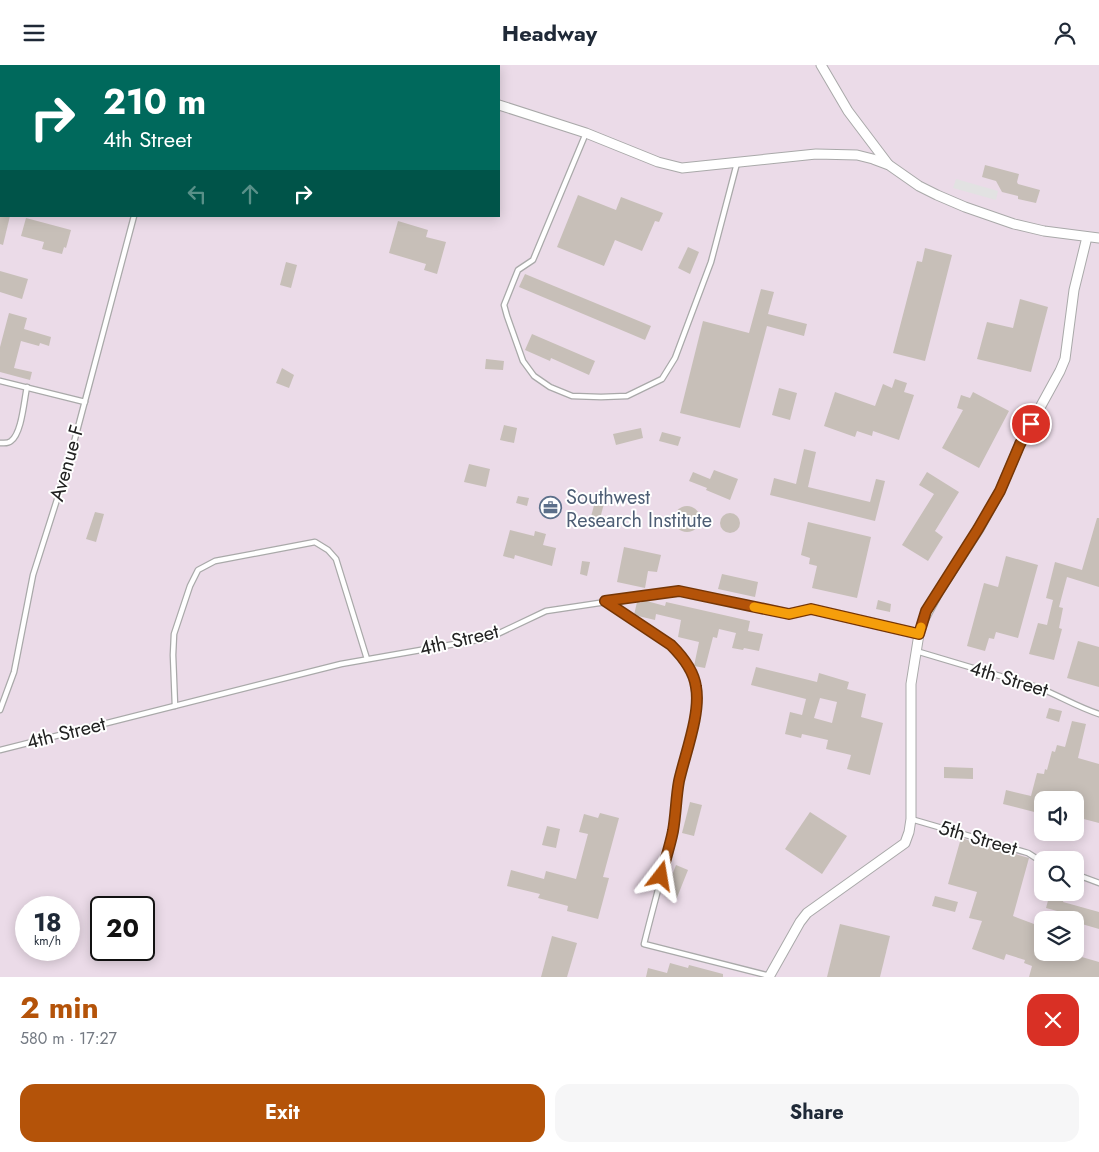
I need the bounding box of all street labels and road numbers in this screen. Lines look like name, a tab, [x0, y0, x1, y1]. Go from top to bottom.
street label: Avenue F	[42, 421, 92, 505]
street label: 4th Street	[416, 617, 502, 663]
street label: 4th Street	[966, 653, 1052, 705]
street label: 4th Street	[23, 709, 109, 757]
street label: 5th Street	[935, 813, 1021, 863]

